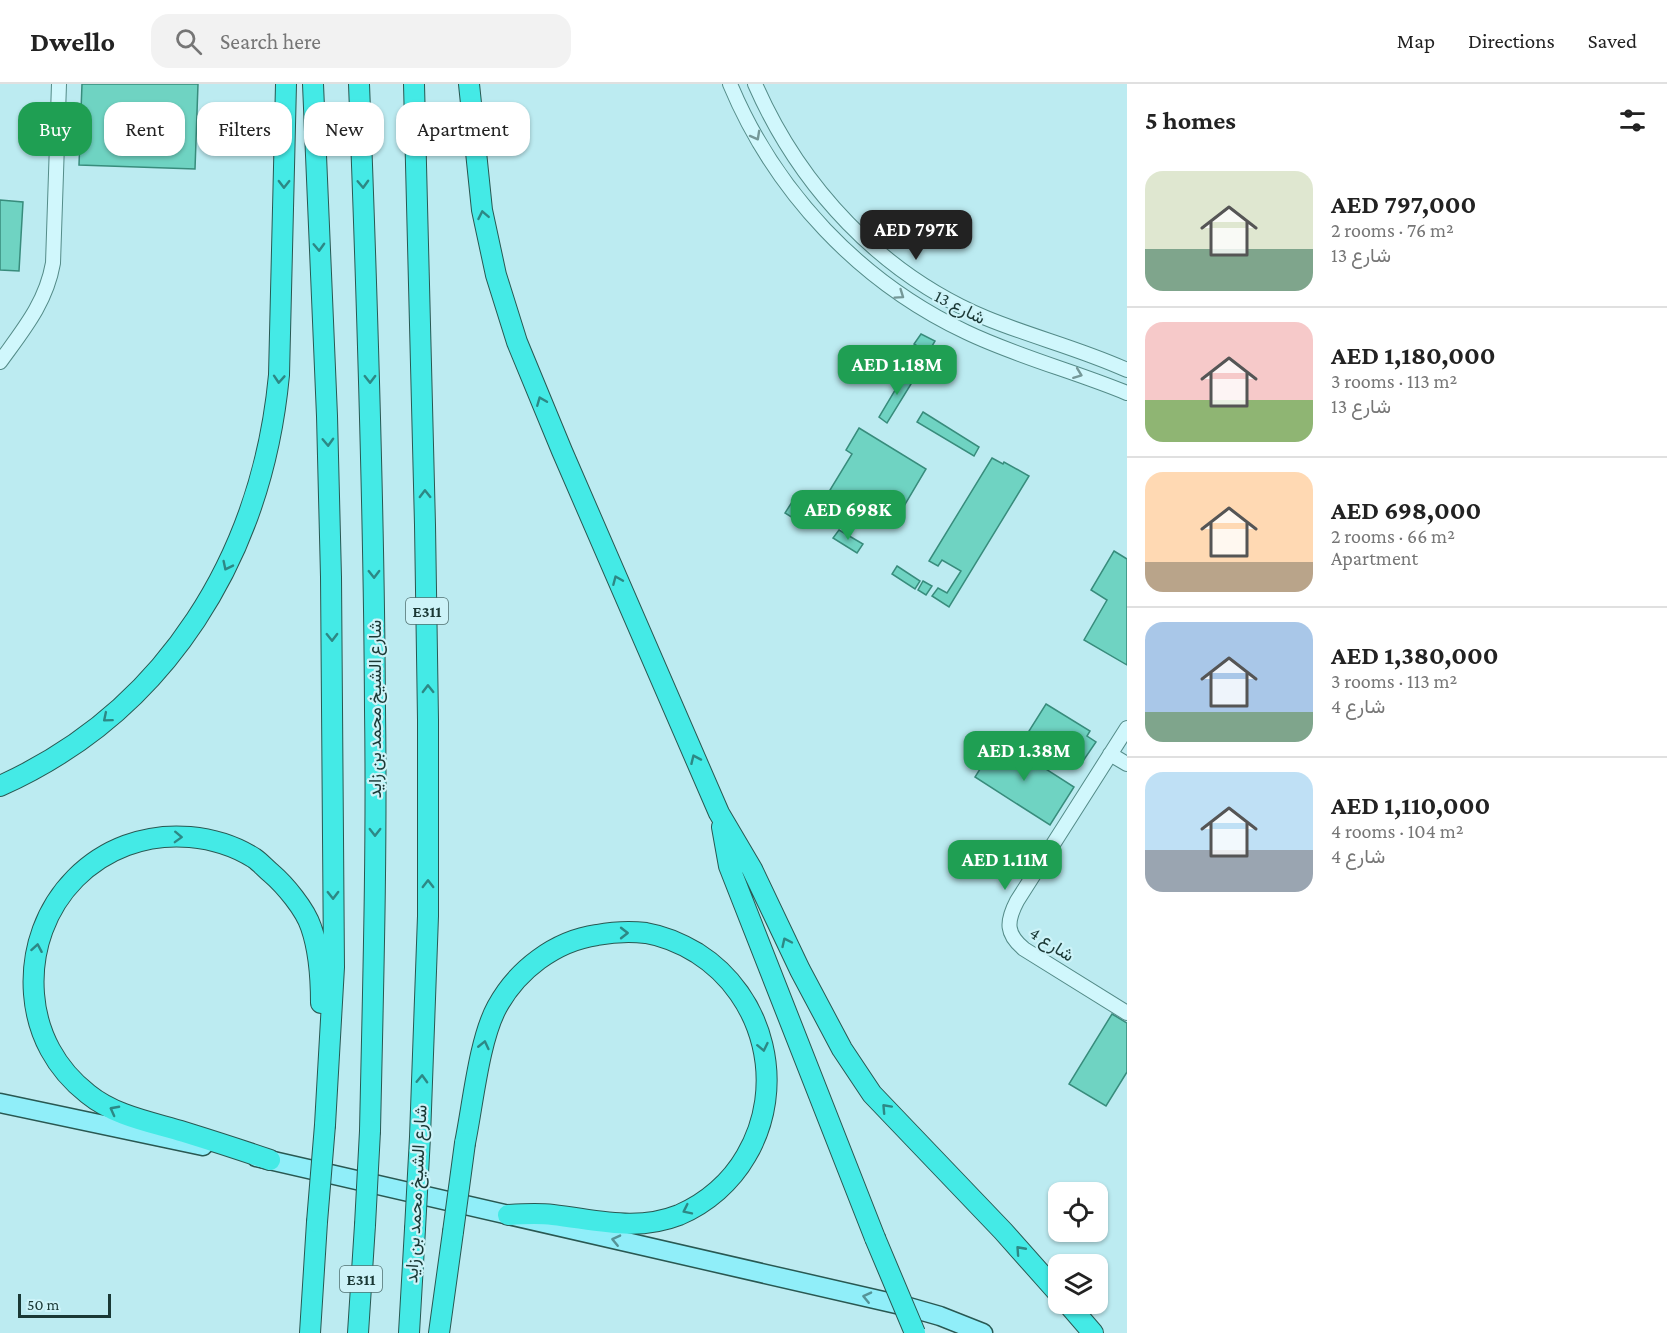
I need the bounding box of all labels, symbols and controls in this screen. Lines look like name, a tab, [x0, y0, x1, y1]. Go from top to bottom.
search box	[151, 14, 571, 68]
icon: search	[172, 25, 205, 58]
text: Dwello	[30, 26, 115, 57]
text: Search here	[220, 29, 321, 54]
text: Map	[1397, 29, 1435, 53]
text: Directions	[1468, 29, 1555, 53]
text: Saved	[1588, 29, 1637, 53]
chip: Buy	[18, 102, 92, 156]
chip: Rent	[104, 102, 185, 156]
chip: Filters	[197, 102, 292, 156]
chip: New	[304, 102, 384, 156]
chip: Apartment	[396, 102, 530, 156]
icon: filters	[1616, 104, 1649, 137]
text: 5 homes	[1145, 106, 1236, 135]
one-way arrow	[749, 130, 760, 141]
one-way arrow	[277, 180, 290, 189]
one-way arrow	[357, 180, 369, 189]
text: AED 797,000	[1331, 190, 1476, 219]
icon: home	[1193, 195, 1265, 267]
pin: AED 797K	[854, 210, 978, 261]
one-way arrow	[477, 211, 490, 221]
text: AED 797K	[874, 218, 958, 240]
text: 2 rooms · 76 m²	[1331, 219, 1454, 241]
one-way arrow	[313, 243, 326, 252]
text: شارع 13	[1331, 244, 1391, 266]
street label: شارع 13	[930, 286, 989, 330]
one-way arrow	[894, 288, 905, 299]
text: AED 1,180,000	[1331, 341, 1496, 370]
pin: AED 1.18M	[828, 345, 966, 396]
icon: home	[1193, 346, 1265, 418]
text: AED 1.18M	[852, 353, 942, 375]
one-way arrow	[1072, 367, 1083, 379]
text: 3 rooms · 113 m²	[1331, 370, 1457, 392]
one-way arrow	[272, 375, 285, 384]
one-way arrow	[364, 375, 376, 384]
text: شارع 13	[1331, 395, 1391, 417]
one-way arrow	[536, 396, 548, 407]
one-way arrow	[321, 438, 334, 447]
one-way arrow	[418, 490, 431, 499]
pin: AED 698K	[786, 490, 910, 541]
icon: home	[1193, 496, 1265, 568]
text: AED 698,000	[1331, 496, 1481, 525]
text: AED 698K	[805, 498, 891, 520]
text: 2 rooms · 66 m²	[1331, 525, 1455, 547]
text: Apartment	[1331, 547, 1418, 569]
one-way arrow	[223, 560, 235, 571]
one-way arrow	[368, 570, 380, 579]
one-way arrow	[613, 576, 625, 587]
road number: E311	[406, 598, 448, 624]
street label: شارع الشيخ محمد بن زايد	[365, 620, 387, 798]
one-way arrow	[326, 633, 338, 642]
text: AED 1,380,000	[1331, 641, 1499, 670]
icon: home	[1193, 646, 1265, 718]
text: 3 rooms · 113 m²	[1331, 670, 1457, 692]
one-way arrow	[421, 685, 434, 694]
text: شارع 4	[1331, 695, 1385, 717]
one-way arrow	[103, 711, 114, 722]
pin: AED 1.38M	[955, 731, 1093, 782]
text: AED 1.38M	[978, 739, 1070, 761]
one-way arrow	[691, 755, 703, 766]
text: AED 1,110,000	[1331, 791, 1490, 820]
icon: home	[1193, 796, 1265, 868]
text: 4 rooms · 104 m²	[1331, 820, 1464, 842]
one-way arrow	[369, 828, 381, 837]
one-way arrow	[173, 830, 182, 843]
pin: AED 1.11M	[936, 840, 1074, 891]
text: شارع 4	[1331, 845, 1385, 867]
text: AED 1.11M	[962, 848, 1048, 870]
one-way arrow	[422, 880, 434, 889]
one-way arrow	[327, 891, 339, 900]
street label: شارع 4	[1025, 922, 1078, 967]
one-way arrow	[620, 927, 629, 939]
one-way arrow	[782, 937, 794, 948]
one-way arrow	[30, 943, 42, 953]
one-way arrow	[477, 1040, 490, 1050]
one-way arrow	[756, 1042, 769, 1052]
one-way arrow	[415, 1075, 428, 1084]
street label: شارع الشيخ محمد بن زايد	[401, 1104, 433, 1284]
one-way arrow	[110, 1105, 121, 1117]
one-way arrow	[882, 1105, 893, 1115]
map controls	[1048, 1182, 1108, 1314]
button: locate	[1048, 1182, 1108, 1242]
one-way arrow	[682, 1203, 693, 1215]
one-way arrow	[611, 1234, 621, 1247]
one-way arrow	[1016, 1246, 1027, 1257]
button: layers	[1048, 1254, 1108, 1314]
road number: E311	[340, 1266, 382, 1292]
scale bar	[18, 1291, 111, 1318]
one-way arrow	[862, 1291, 872, 1304]
text: 50 m	[27, 1296, 59, 1313]

